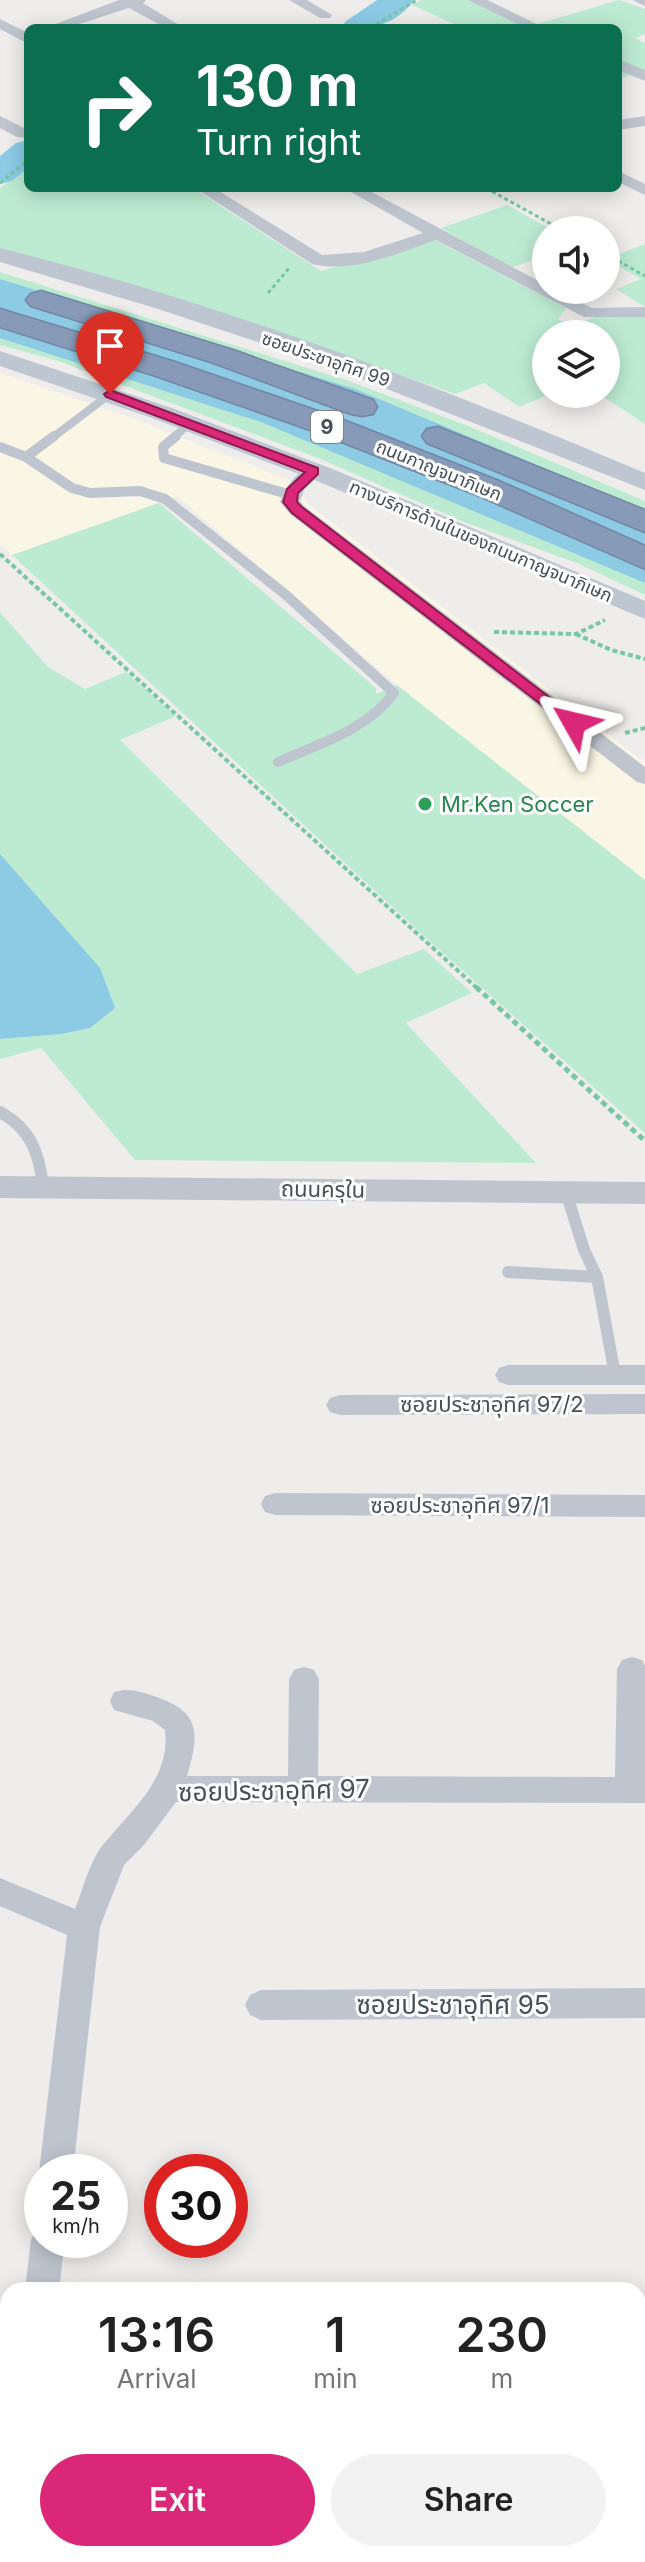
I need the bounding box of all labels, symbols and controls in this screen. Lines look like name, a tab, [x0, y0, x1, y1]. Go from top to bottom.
text: 130 m	[196, 52, 358, 120]
icon: right	[64, 56, 168, 160]
text: Turn right	[196, 120, 361, 164]
map controls	[532, 216, 620, 408]
button: sound	[532, 216, 620, 304]
pin	[76, 312, 144, 394]
button: layers	[532, 320, 620, 408]
icon: arrive	[88, 324, 132, 368]
street label: ซอยประชาอุทิศ 99	[259, 327, 393, 392]
road number: 9	[311, 411, 343, 443]
street label: ถนนกาญจนาภิเษก	[373, 435, 505, 505]
street label: ทางบริการด้านในของถนนกาญจนาภิเษก	[346, 476, 616, 606]
position arrow	[532, 681, 616, 765]
place label: Mr.Ken Soccer	[441, 791, 594, 817]
marker: Mr.Ken Soccer	[416, 795, 434, 813]
street label: ถนนครุใน	[281, 1175, 365, 1204]
street label: ซอยประชาอุทิศ 97/2	[400, 1391, 584, 1418]
street label: ซอยประชาอุทิศ 97/1	[370, 1492, 550, 1519]
street label: ซอยประชาอุทิศ 97	[178, 1773, 370, 1808]
street label: ซอยประชาอุทิศ 95	[356, 1989, 550, 2021]
speed limit sign: 30	[144, 2154, 248, 2258]
text: 25	[51, 2171, 101, 2220]
text: km/h	[52, 2214, 100, 2238]
text: 13:16	[98, 2305, 215, 2364]
text: 1	[325, 2305, 346, 2364]
text: 230	[456, 2305, 548, 2364]
text: Arrival	[117, 2363, 197, 2394]
text: min	[313, 2363, 358, 2394]
text: m	[490, 2363, 513, 2394]
button: Exit	[40, 2454, 315, 2546]
button: Share	[331, 2454, 606, 2546]

